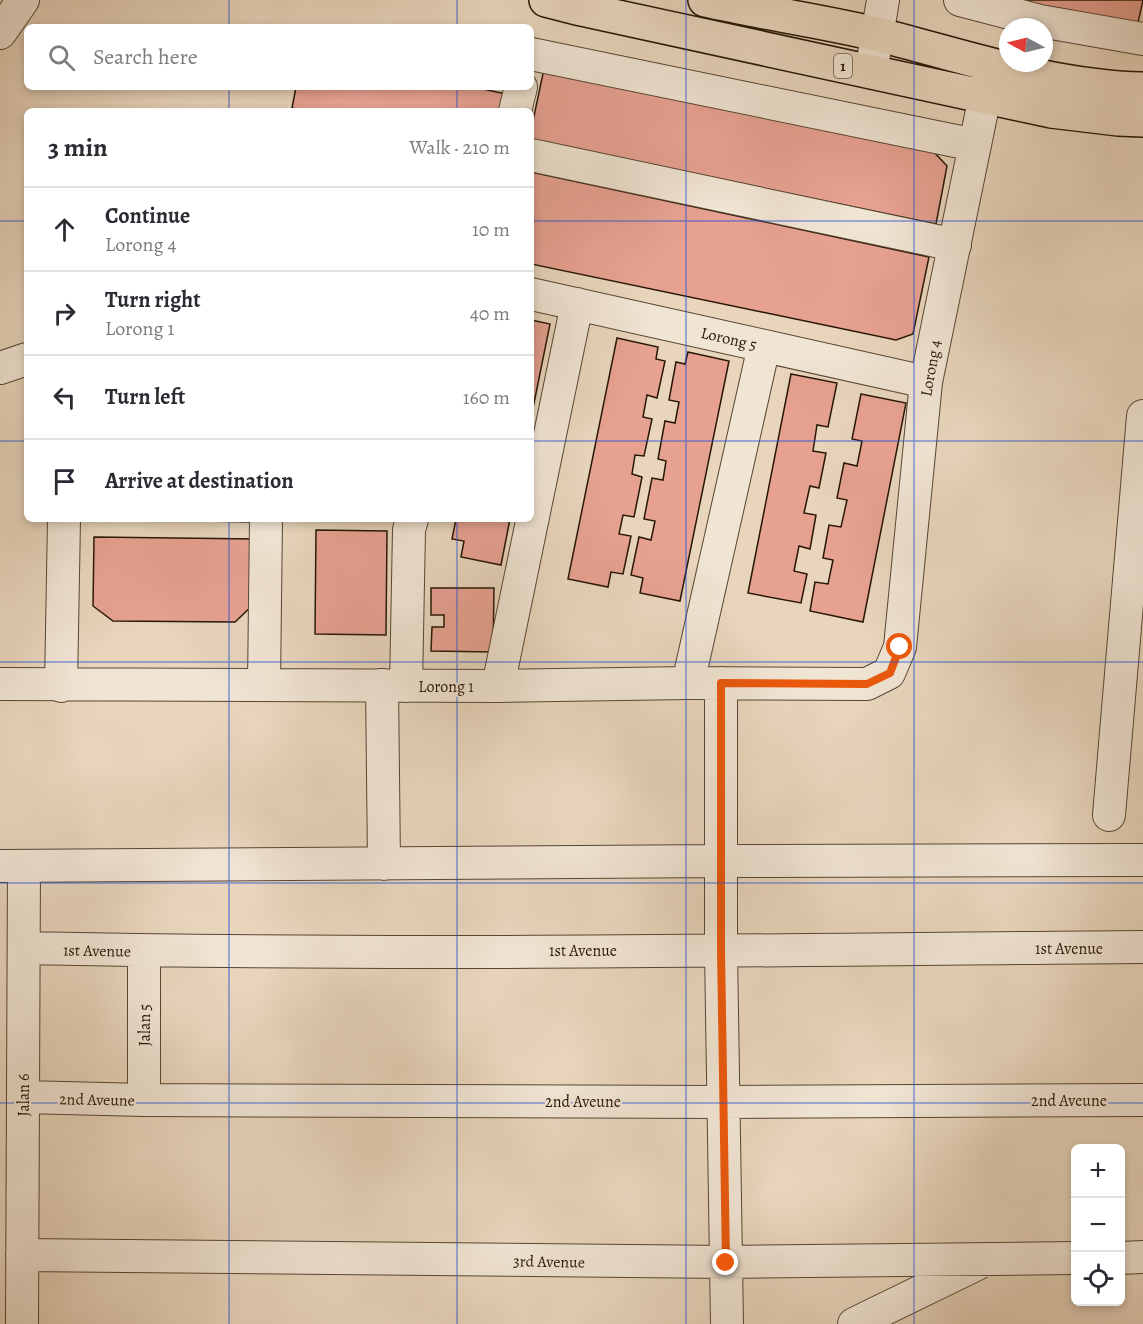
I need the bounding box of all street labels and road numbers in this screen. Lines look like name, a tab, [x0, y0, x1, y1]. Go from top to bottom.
road number: 1	[834, 54, 852, 78]
street label: Lorong 5	[699, 322, 759, 356]
street label: Lorong 4	[915, 338, 947, 398]
street label: Lorong 1	[418, 676, 474, 698]
street label: 1st Avenue	[1035, 938, 1103, 960]
street label: 1st Avenue	[63, 939, 131, 963]
street label: 1st Avenue	[549, 940, 617, 962]
street label: Jalan 5	[134, 1004, 156, 1046]
street label: Jalan 6	[13, 1074, 35, 1116]
street label: 2nd Aveune	[59, 1088, 135, 1112]
street label: 2nd Aveune	[1031, 1090, 1107, 1112]
street label: 2nd Aveune	[545, 1091, 621, 1113]
street label: 3rd Avenue	[513, 1250, 585, 1274]

